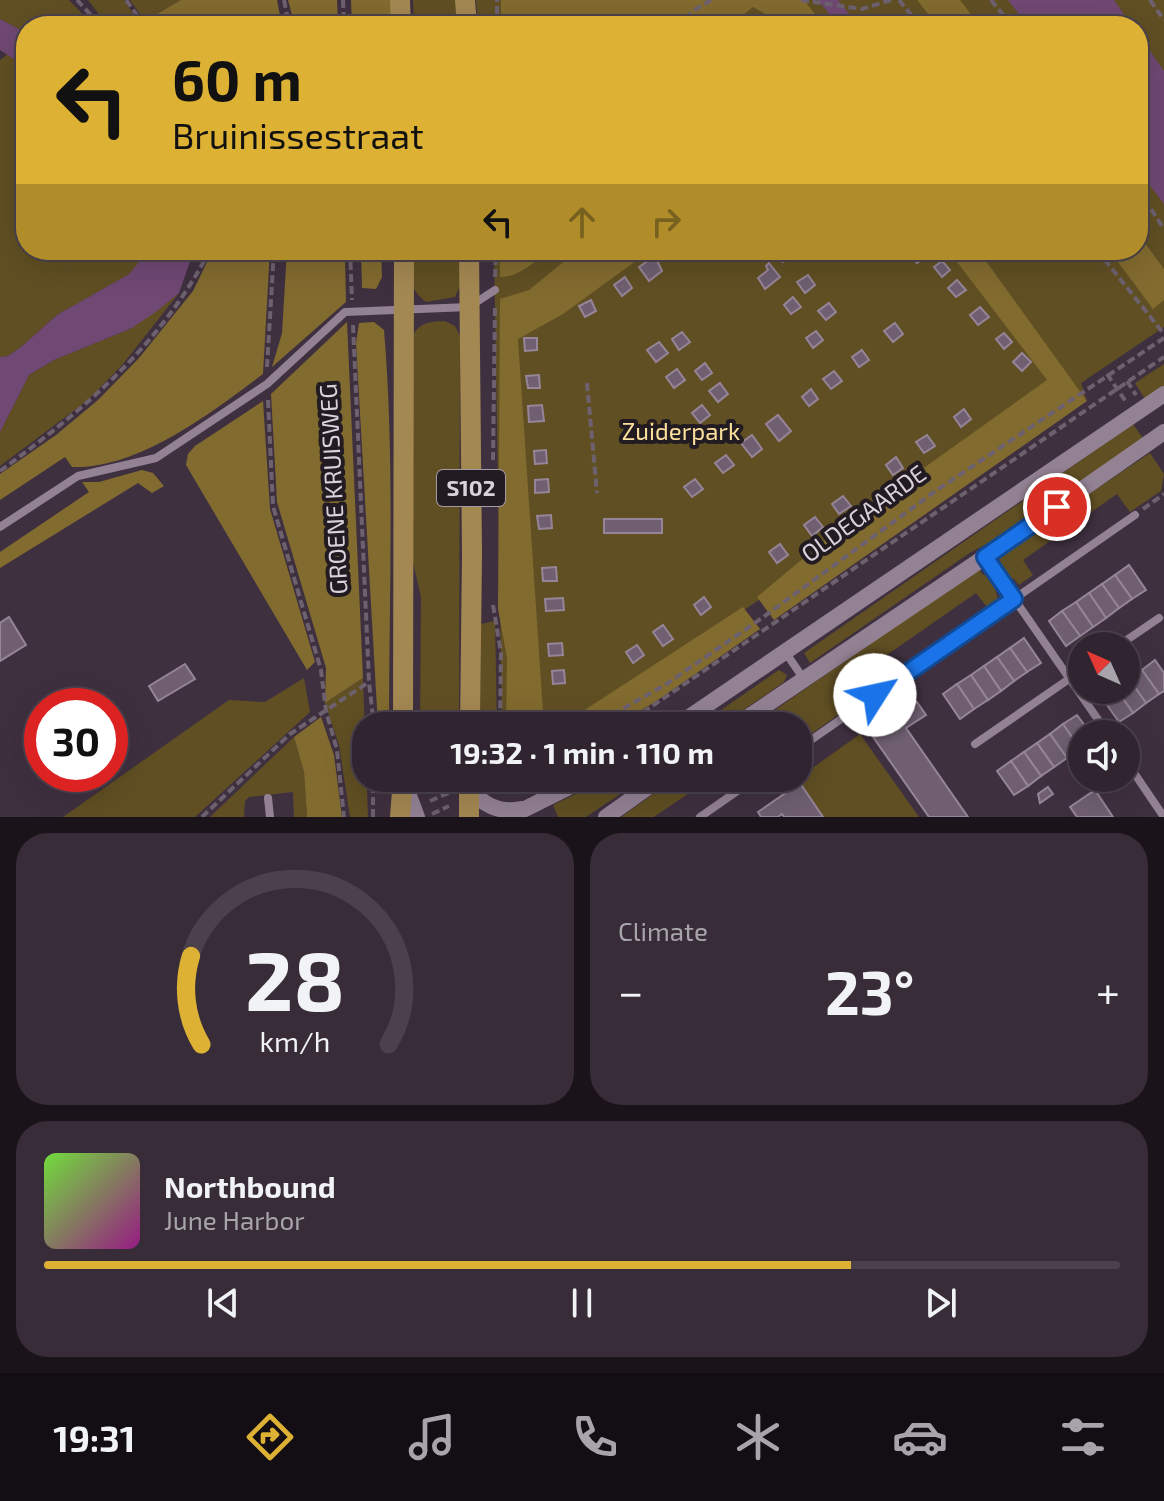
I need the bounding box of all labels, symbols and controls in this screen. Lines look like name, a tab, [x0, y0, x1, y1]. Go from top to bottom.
text: 60 m	[172, 45, 302, 112]
icon: left	[40, 48, 144, 152]
text: Bruinissestraat	[172, 113, 424, 156]
icon: left	[476, 200, 520, 244]
icon: ahead	[560, 200, 604, 244]
icon: right	[644, 200, 688, 244]
street label: GROENE KRUISWEG	[313, 383, 353, 595]
park label: Zuiderpark	[622, 416, 740, 445]
street label: OLDEGAARDE	[795, 458, 931, 568]
road number: S102	[437, 470, 505, 506]
pin	[1023, 473, 1091, 541]
icon: arrive	[1035, 485, 1079, 529]
north arrow	[1068, 632, 1140, 704]
map controls	[1068, 632, 1140, 792]
position arrow	[833, 653, 917, 737]
speed limit sign: 30	[24, 688, 128, 792]
button: sound	[1068, 720, 1140, 792]
text: 19:32 · 1 min · 110 m	[450, 734, 714, 770]
text: Climate	[618, 915, 708, 946]
text: 28	[245, 928, 345, 1028]
text: 23°	[825, 955, 915, 1027]
text: −	[618, 964, 644, 1017]
text: +	[1096, 964, 1120, 1017]
text: km/h	[260, 1023, 330, 1058]
text: Northbound	[164, 1168, 336, 1204]
text: June Harbor	[164, 1204, 305, 1235]
icon: previous	[201, 1281, 245, 1325]
icon: pause	[560, 1281, 604, 1325]
icon: next	[919, 1281, 963, 1325]
icon: directions	[242, 1409, 298, 1465]
icon: music	[404, 1409, 460, 1465]
icon: phone	[567, 1409, 623, 1465]
icon: climate	[730, 1409, 786, 1465]
icon: car	[892, 1409, 948, 1465]
icon: filters	[1055, 1409, 1111, 1465]
text: 19:31	[53, 1416, 135, 1459]

